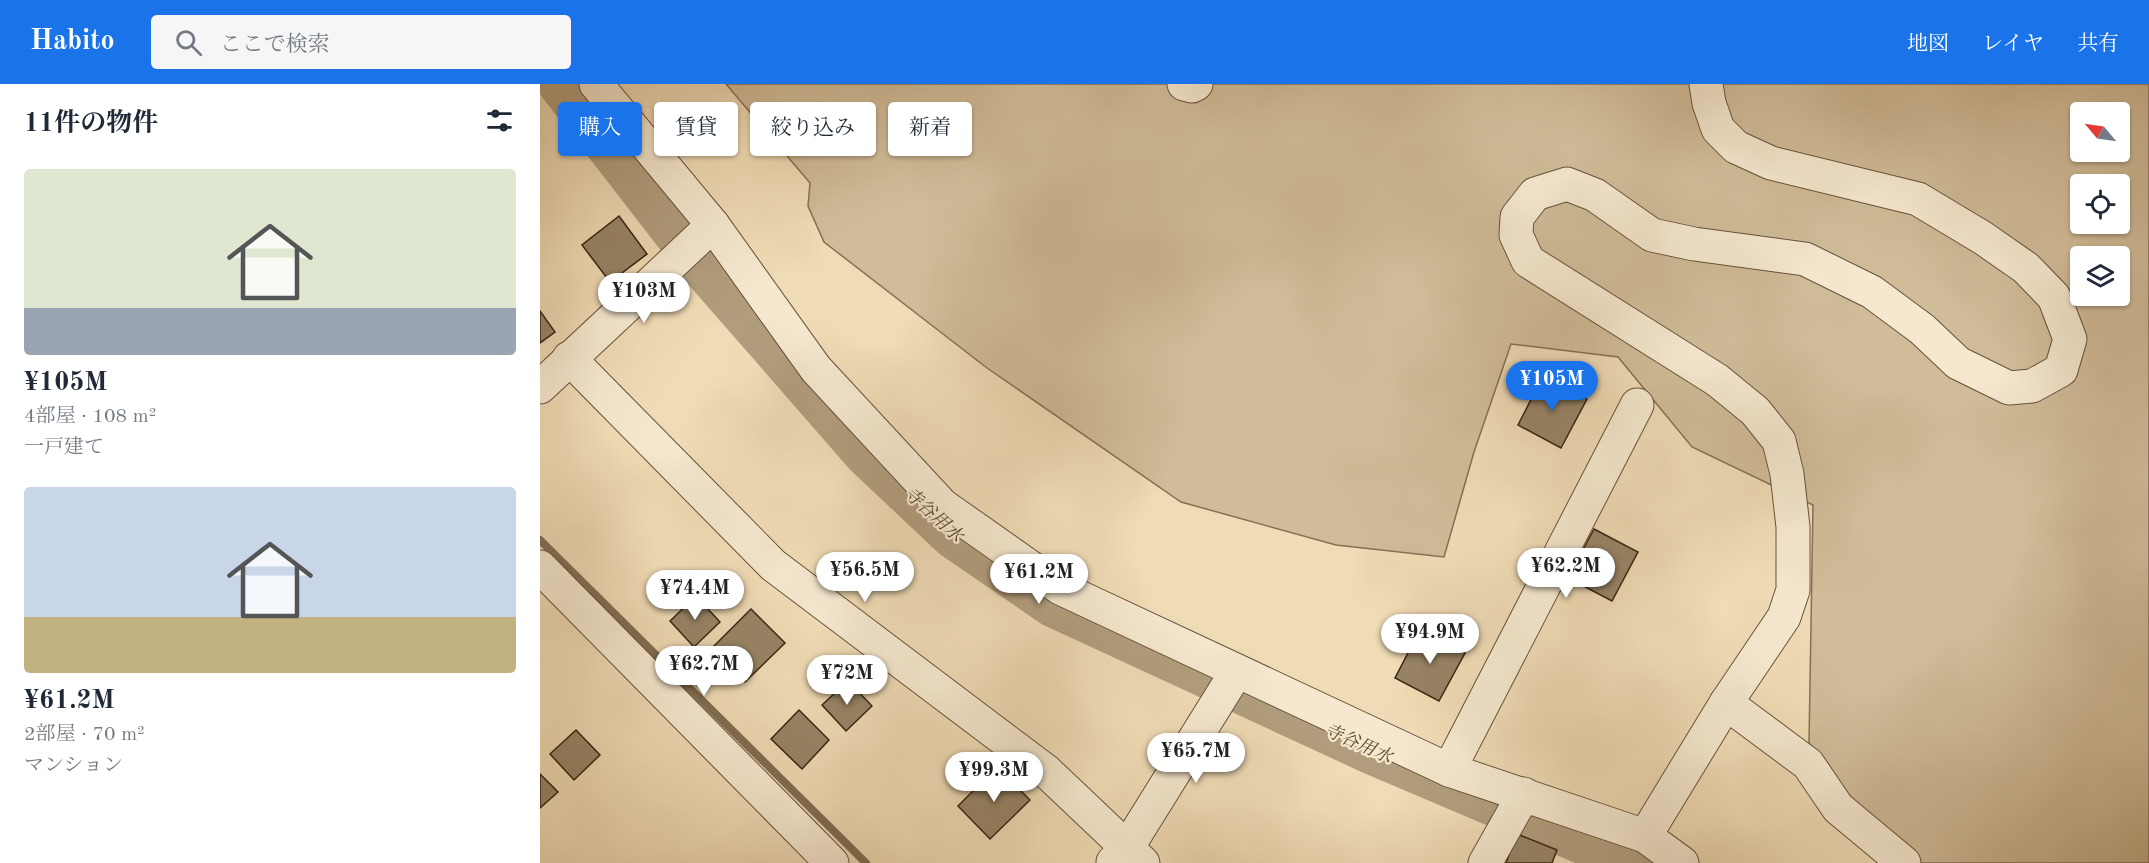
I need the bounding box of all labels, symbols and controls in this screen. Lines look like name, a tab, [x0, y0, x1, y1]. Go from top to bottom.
search box	[151, 15, 571, 69]
icon: search	[172, 26, 205, 59]
text: Habito	[30, 28, 115, 56]
text: ここで検索	[220, 34, 330, 56]
text: 地図	[1907, 34, 1949, 55]
text: レイヤ	[1982, 34, 2044, 55]
text: 共有	[2077, 34, 2119, 55]
chip: 購入	[558, 102, 642, 156]
chip: 賃貸	[654, 102, 738, 156]
chip: 絞り込み	[750, 102, 876, 156]
chip: 新着	[888, 102, 972, 156]
north arrow	[2070, 102, 2130, 162]
map controls	[2070, 102, 2130, 306]
icon: filters	[483, 104, 516, 137]
text: 11件の物件	[24, 111, 158, 137]
button: locate	[2070, 174, 2130, 234]
icon: home	[216, 208, 324, 316]
button: layers	[2070, 246, 2130, 306]
pin: ¥103M	[602, 273, 686, 324]
text: ¥103M	[612, 282, 676, 302]
pin: ¥105M	[1510, 361, 1594, 412]
text: ¥105M	[24, 370, 107, 396]
text: ¥105M	[1520, 370, 1584, 390]
text: 4部屋 · 108 m²	[24, 407, 156, 427]
text: 一戸建て	[24, 438, 104, 458]
water label: 寺谷用水	[900, 483, 969, 547]
icon: home	[216, 526, 324, 634]
pin: ¥62.2M	[1517, 548, 1615, 599]
pin: ¥56.5M	[816, 552, 914, 603]
pin: ¥61.2M	[990, 554, 1088, 605]
text: ¥62.2M	[1531, 557, 1601, 577]
text: ¥56.5M	[830, 561, 900, 581]
text: ¥61.2M	[1004, 563, 1074, 583]
pin: ¥74.4M	[646, 570, 744, 621]
text: ¥74.4M	[660, 579, 730, 599]
pin: ¥94.9M	[1381, 614, 1479, 665]
text: ¥94.9M	[1395, 623, 1465, 643]
pin: ¥62.7M	[655, 646, 753, 697]
text: ¥62.7M	[669, 655, 739, 675]
pin: ¥72M	[811, 655, 883, 706]
text: ¥72M	[821, 664, 873, 684]
text: ¥61.2M	[24, 688, 115, 714]
water label: 寺谷用水	[1321, 719, 1397, 768]
text: 2部屋 · 70 m²	[24, 725, 145, 745]
pin: ¥65.7M	[1147, 733, 1245, 784]
text: ¥65.7M	[1161, 742, 1231, 762]
pin: ¥99.3M	[945, 752, 1043, 803]
text: マンション	[24, 756, 123, 776]
text: ¥99.3M	[959, 761, 1029, 781]

